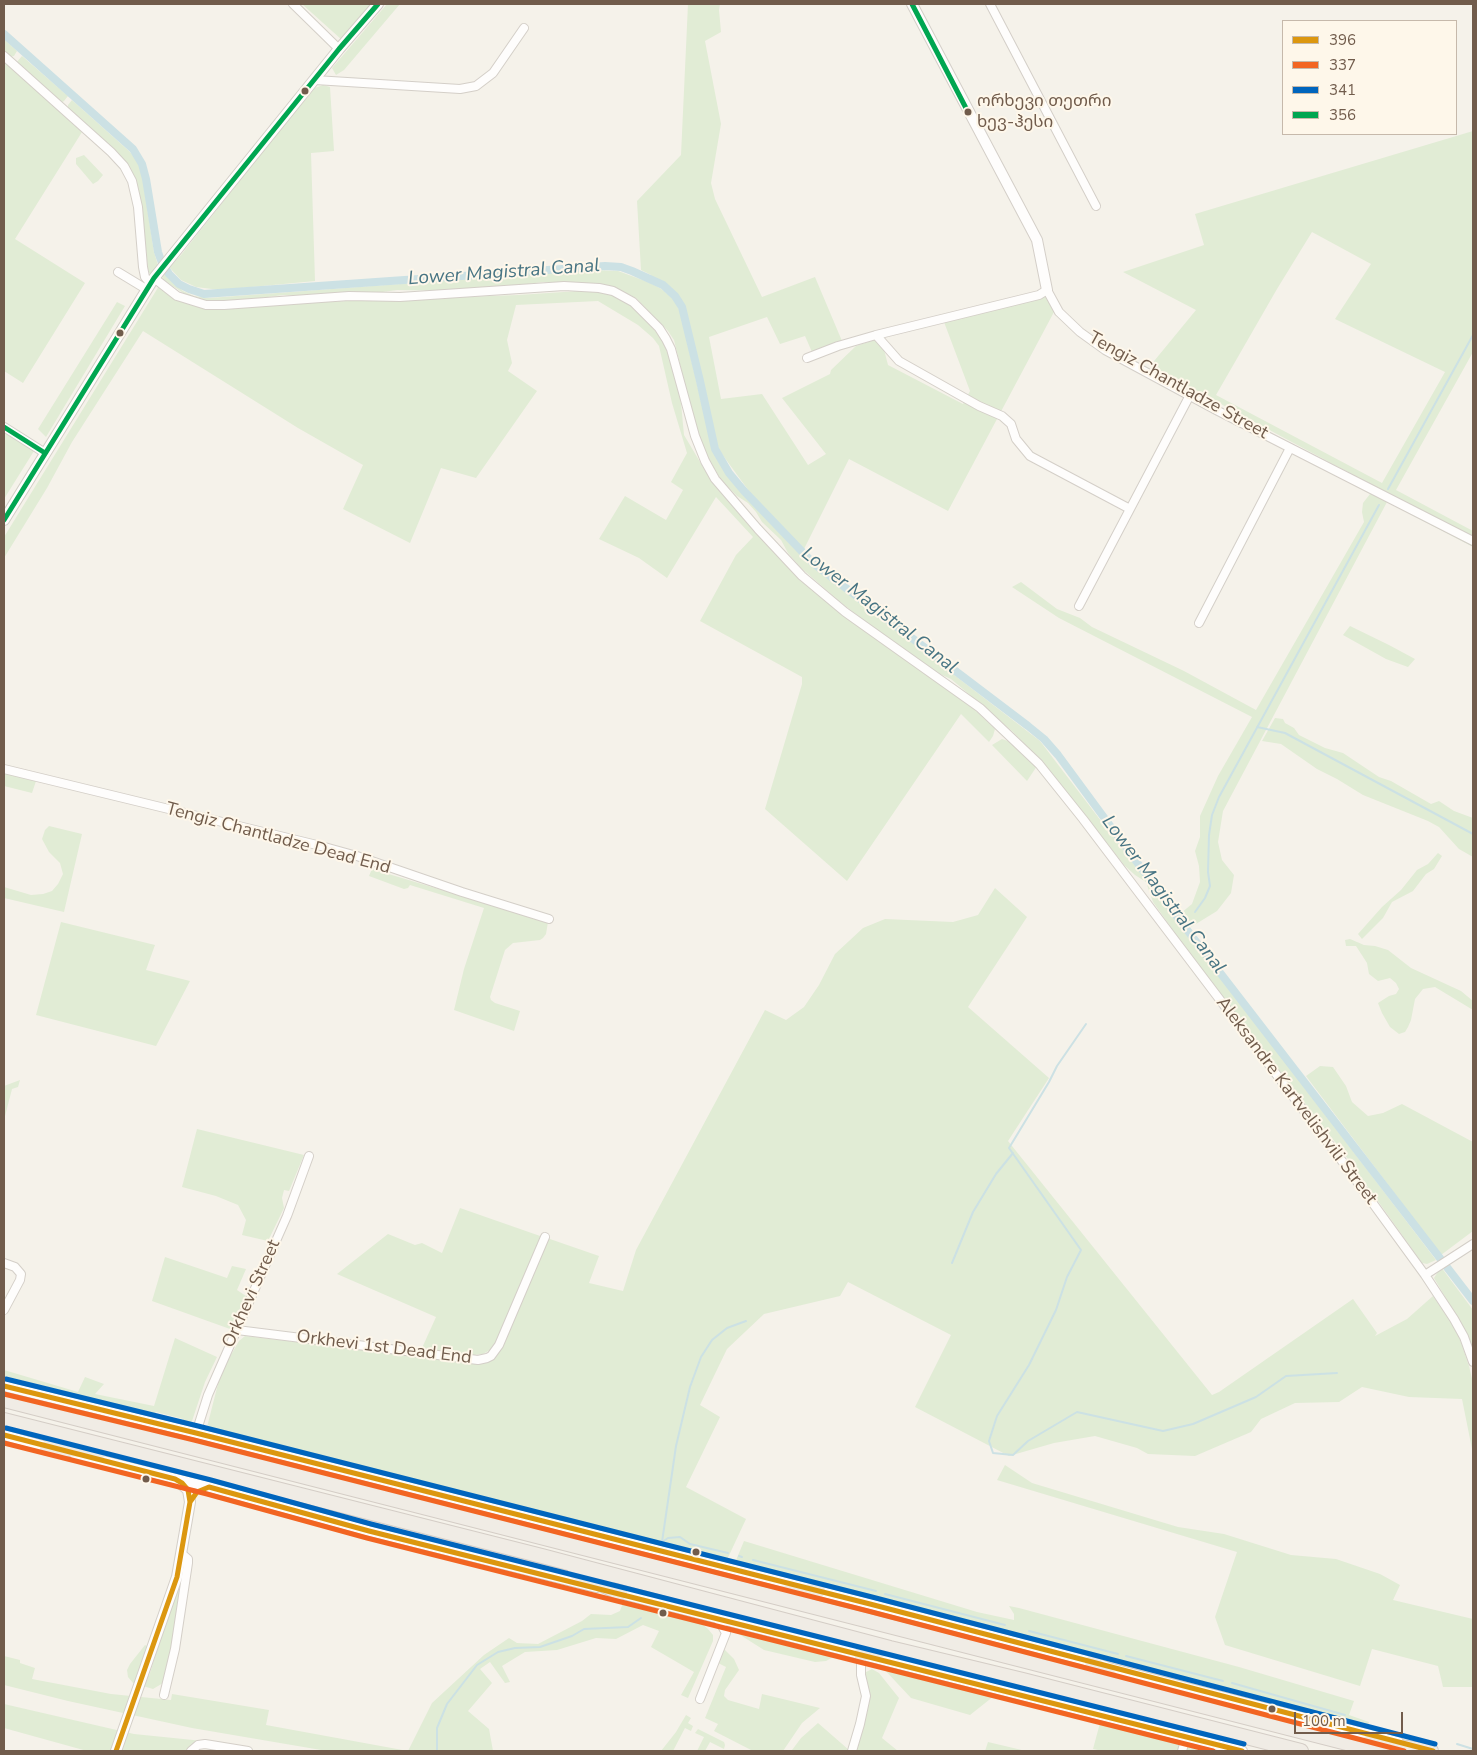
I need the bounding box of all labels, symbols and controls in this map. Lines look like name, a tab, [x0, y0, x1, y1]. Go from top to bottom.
legend	[1282, 20, 1457, 135]
text: 396	[1329, 30, 1356, 50]
text: 337	[1329, 55, 1356, 75]
text: 341	[1329, 80, 1356, 100]
unlabelled marker	[300, 86, 310, 96]
place label: ორხევი თეთრი ხევ-ჰესი	[977, 92, 1111, 132]
text: 356	[1329, 105, 1356, 125]
marker: ორხევი თეთრი ხევ-ჰესი	[963, 107, 973, 117]
water label: Lower Magistral Canal	[407, 255, 601, 291]
unlabelled marker	[115, 328, 125, 338]
street label: Tengiz Chantladze Street	[1084, 328, 1272, 444]
water label: Lower Magistral Canal	[796, 543, 962, 679]
street label: Tengiz Chantladze Dead End	[163, 799, 393, 879]
water label: Lower Magistral Canal	[1096, 811, 1230, 979]
street label: Aleksandre Kartvelishvili Street	[1211, 993, 1381, 1209]
street label: Orkhevi Street	[219, 1237, 285, 1351]
street label: Orkhevi 1st Dead End	[295, 1327, 473, 1369]
unlabelled marker	[141, 1474, 151, 1484]
unlabelled marker	[691, 1547, 701, 1557]
unlabelled marker	[658, 1608, 668, 1618]
scale bar	[1297, 1702, 1406, 1734]
unlabelled marker	[1267, 1704, 1277, 1714]
text: 100 m	[1302, 1711, 1346, 1731]

